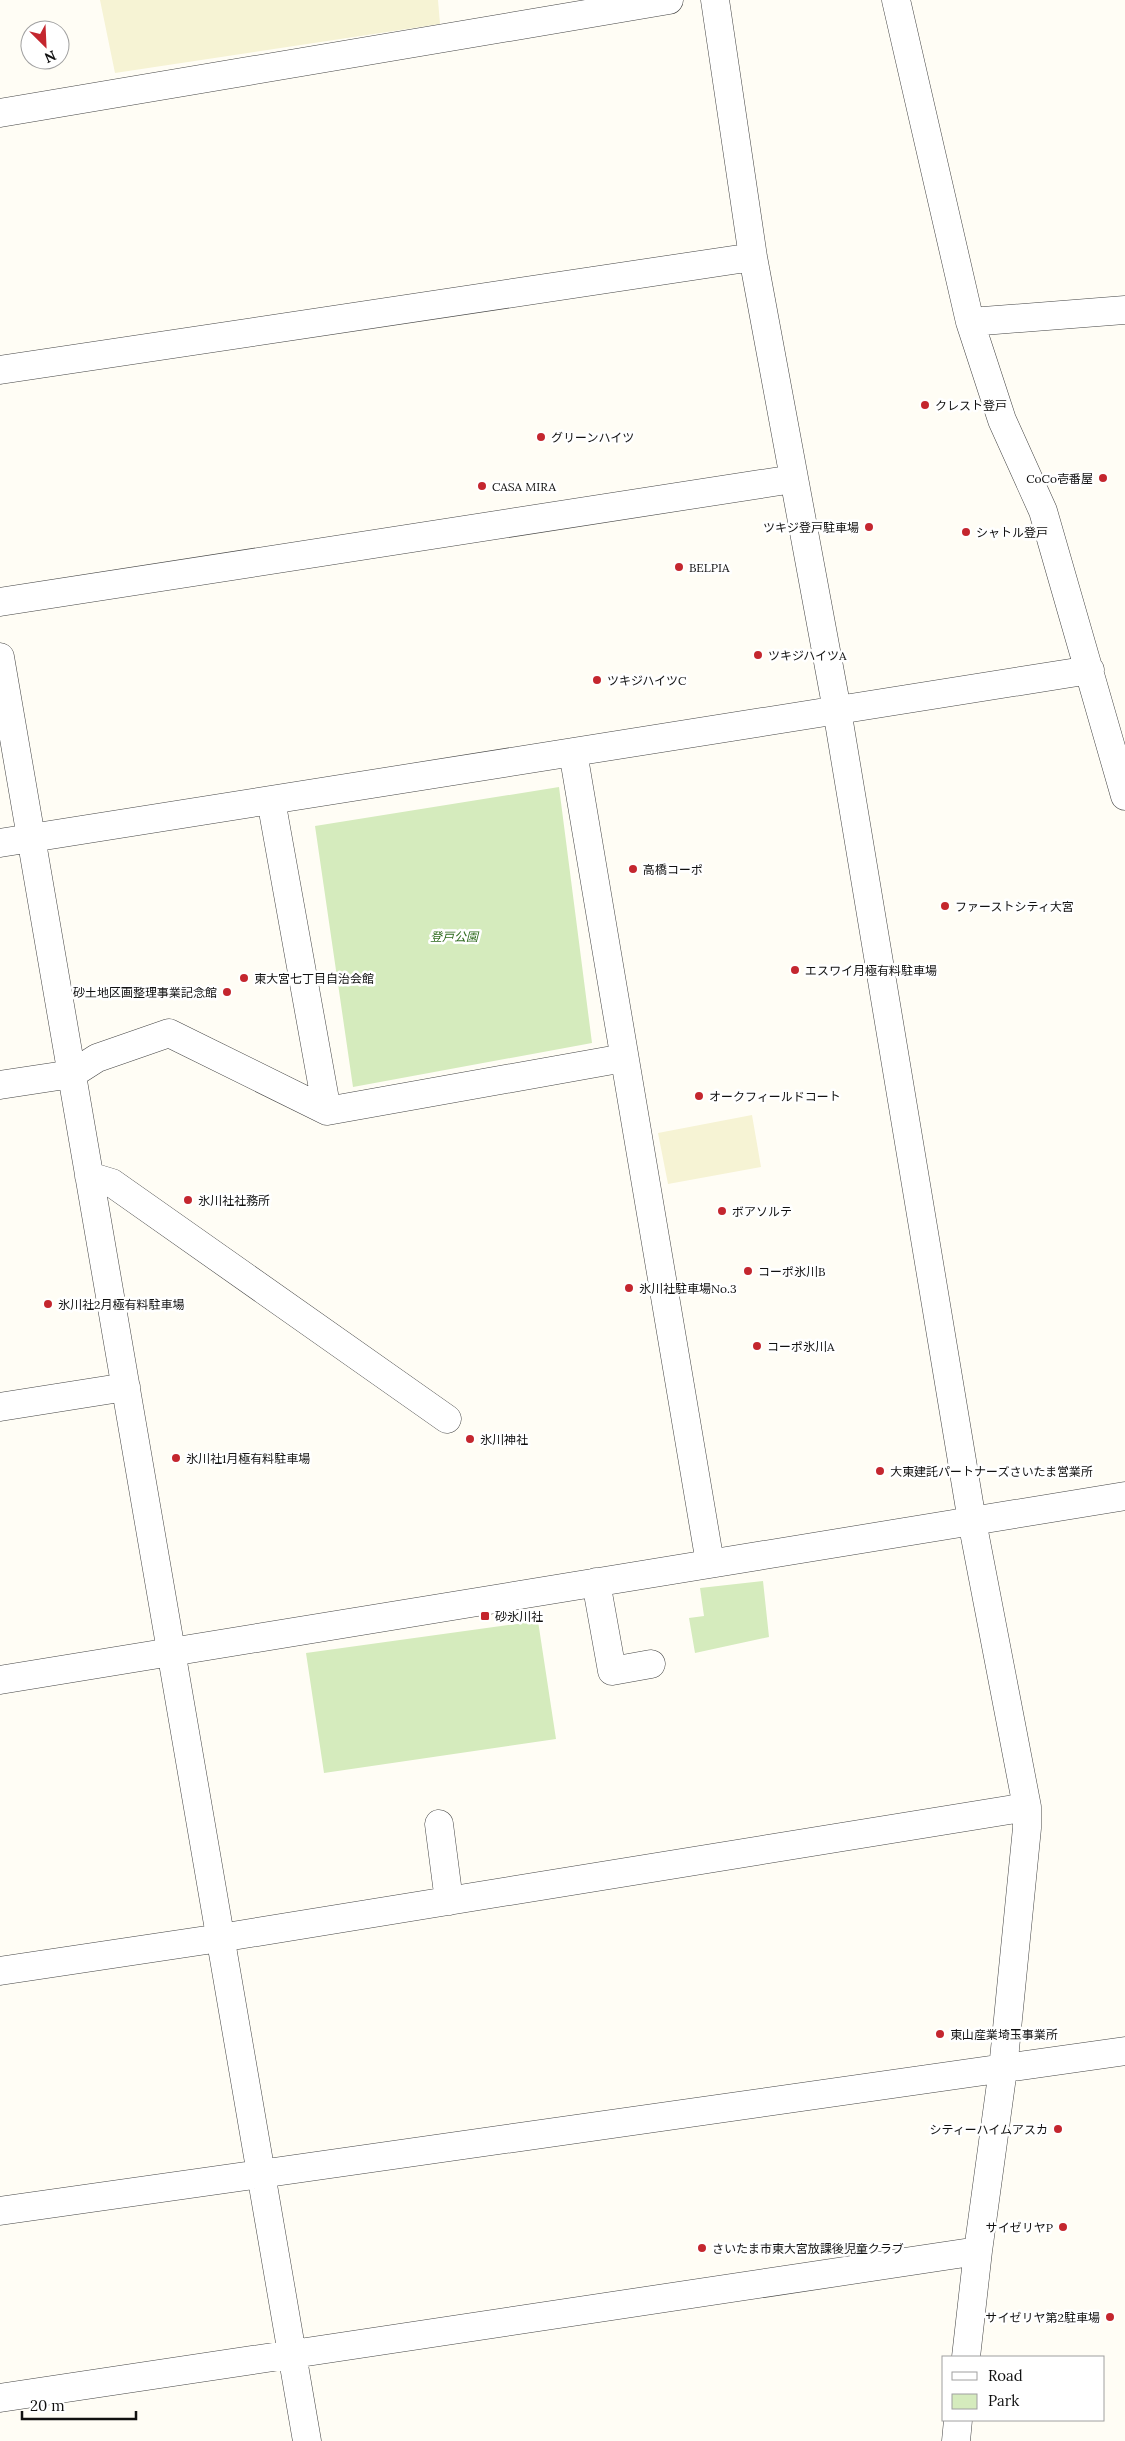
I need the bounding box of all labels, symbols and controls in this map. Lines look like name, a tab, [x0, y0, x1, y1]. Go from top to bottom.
north arrow	[20, 20, 70, 70]
text: N	[42, 46, 59, 67]
place label: クレスト登戸	[935, 398, 1007, 413]
marker: クレスト登戸	[919, 399, 931, 411]
place label: グリーンハイツ	[551, 430, 634, 445]
marker: グリーンハイツ	[535, 431, 547, 443]
place label: CoCo壱番屋	[1026, 471, 1093, 486]
marker: CoCo壱番屋	[1097, 472, 1109, 484]
place label: CASA MIRA	[492, 479, 556, 494]
marker: CASA MIRA	[476, 480, 488, 492]
place label: ツキジ登戸駐車場	[763, 520, 859, 535]
marker: ツキジ登戸駐車場	[863, 521, 875, 533]
place label: シャトル登戸	[976, 525, 1048, 540]
marker: シャトル登戸	[960, 526, 972, 538]
place label: BELPIA	[689, 560, 730, 575]
marker: BELPIA	[673, 561, 685, 573]
place label: ツキジハイツA	[768, 648, 847, 663]
marker: ツキジハイツA	[752, 649, 764, 661]
place label: ツキジハイツC	[607, 673, 687, 688]
marker: ツキジハイツC	[591, 674, 603, 686]
place label: 高橋コーポ	[643, 862, 703, 877]
marker: 高橋コーポ	[627, 863, 639, 875]
place label: ファーストシティ大宮	[955, 899, 1074, 914]
marker: ファーストシティ大宮	[939, 900, 951, 912]
park label: 登戸公園	[430, 929, 480, 944]
place label: エスワイ月極有料駐車場	[805, 963, 937, 978]
marker: エスワイ月極有料駐車場	[789, 964, 801, 976]
place label: 東大宮七丁目自治会館	[254, 971, 374, 986]
marker: 東大宮七丁目自治会館	[238, 972, 250, 984]
place label: 砂土地区画整理事業記念館	[73, 985, 217, 1000]
marker: 砂土地区画整理事業記念館	[221, 986, 233, 998]
place label: オークフィールドコート	[709, 1089, 841, 1104]
marker: オークフィールドコート	[693, 1090, 705, 1102]
place label: 氷川社社務所	[198, 1193, 270, 1208]
marker: 氷川社社務所	[182, 1194, 194, 1206]
place label: ボアソルテ	[732, 1204, 792, 1219]
marker: ボアソルテ	[716, 1205, 728, 1217]
place label: コーポ氷川B	[758, 1264, 825, 1279]
marker: コーポ氷川B	[742, 1265, 754, 1277]
place label: 氷川社駐車場No.3	[639, 1281, 737, 1296]
marker: 氷川社駐車場No.3	[623, 1282, 635, 1294]
place label: 氷川社2月極有料駐車場	[58, 1297, 184, 1312]
marker: 氷川社2月極有料駐車場	[42, 1298, 54, 1310]
place label: コーポ氷川A	[767, 1339, 835, 1354]
marker: コーポ氷川A	[751, 1340, 763, 1352]
place label: 氷川神社	[480, 1432, 528, 1447]
marker: 氷川神社	[464, 1433, 476, 1445]
place label: 氷川社1月極有料駐車場	[186, 1451, 310, 1466]
marker: 氷川社1月極有料駐車場	[170, 1452, 182, 1464]
place label: 大東建託パートナーズさいたま営業所	[890, 1464, 1093, 1479]
marker: 大東建託パートナーズさいたま営業所	[874, 1465, 886, 1477]
place label: 砂氷川社	[495, 1609, 543, 1624]
marker: 砂氷川社	[479, 1610, 491, 1622]
place label: 東山産業埼玉事業所	[950, 2027, 1058, 2042]
marker: 東山産業埼玉事業所	[934, 2028, 946, 2040]
place label: シティーハイムアスカ	[929, 2122, 1048, 2137]
marker: シティーハイムアスカ	[1052, 2123, 1064, 2135]
place label: サイゼリヤP	[986, 2220, 1053, 2235]
marker: サイゼリヤP	[1057, 2221, 1069, 2233]
place label: さいたま市東大宮放課後児童クラブ	[712, 2241, 904, 2256]
marker: さいたま市東大宮放課後児童クラブ	[696, 2242, 708, 2254]
place label: サイゼリヤ第2駐車場	[986, 2310, 1100, 2325]
marker: サイゼリヤ第2駐車場	[1104, 2311, 1116, 2323]
legend	[942, 2356, 1105, 2421]
text: Road	[988, 2366, 1023, 2385]
scale bar	[22, 2388, 136, 2420]
text: Park	[988, 2391, 1019, 2410]
text: 20 m	[30, 2396, 65, 2415]

